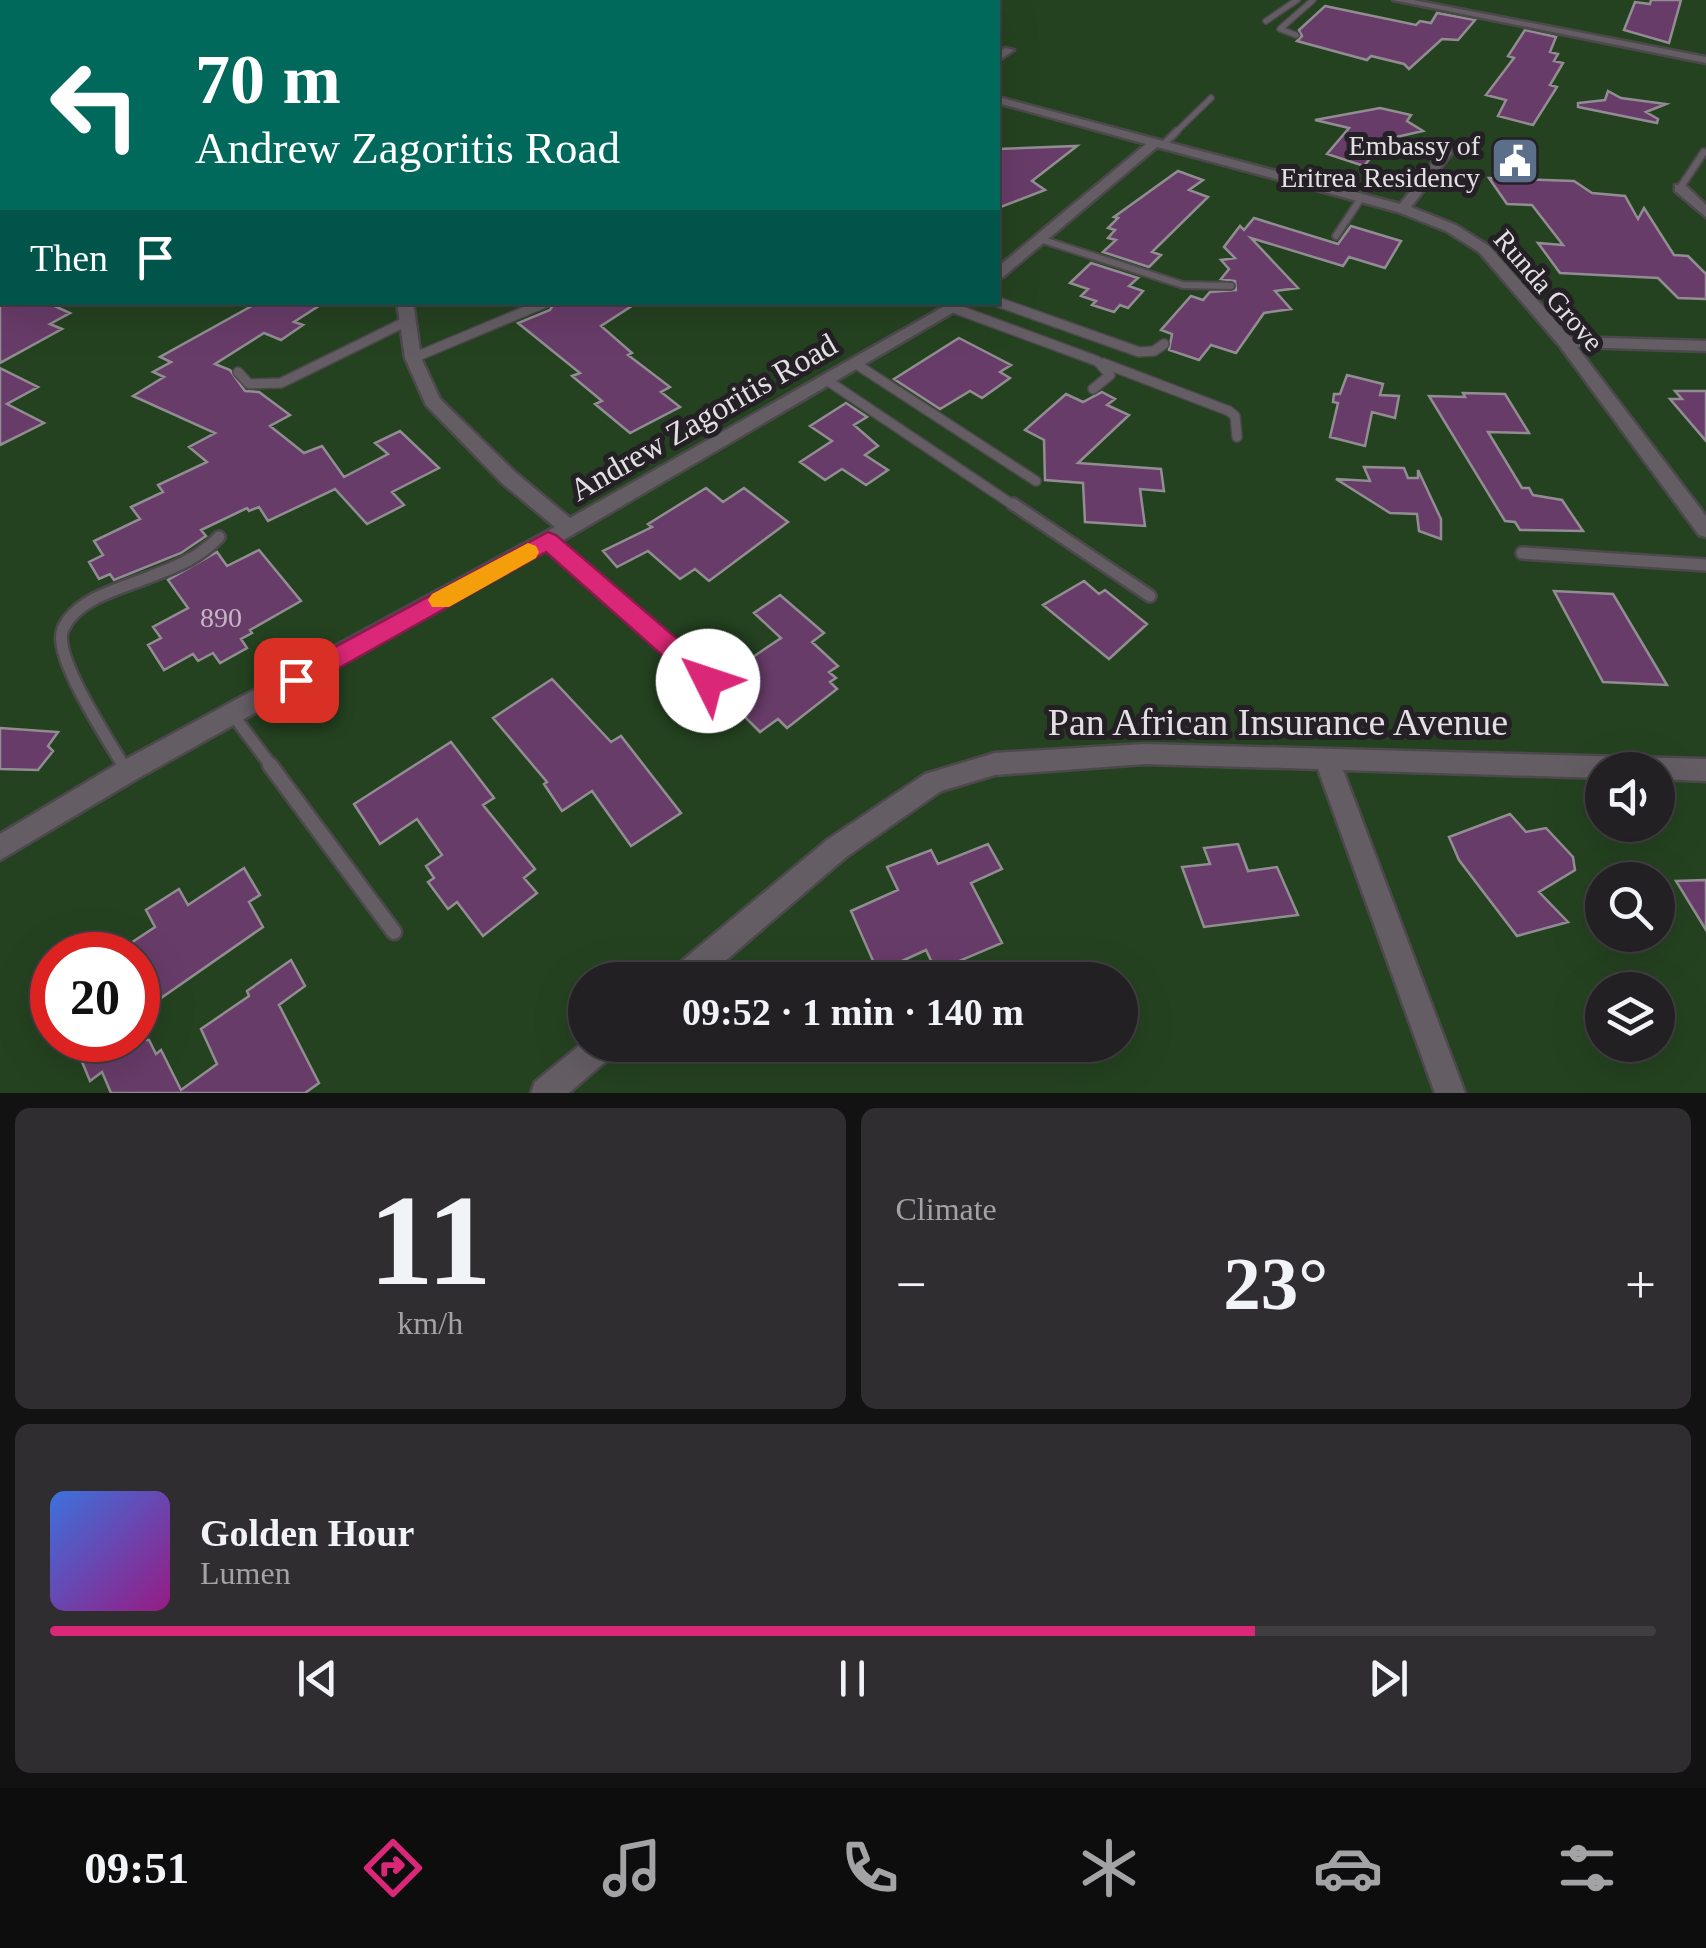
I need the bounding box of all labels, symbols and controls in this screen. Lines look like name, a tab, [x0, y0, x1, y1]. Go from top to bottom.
icon: left	[30, 40, 160, 170]
text: 70 m	[195, 41, 341, 118]
text: Andrew Zagoritis Road	[195, 123, 620, 173]
place label: Embassy of Eritrea Residency	[1280, 130, 1481, 193]
public building icon: Embassy of Eritrea Residency	[1489, 135, 1541, 187]
street label: Runda Grove	[1488, 224, 1610, 357]
icon: arrive	[128, 230, 183, 285]
text: Then	[30, 237, 108, 279]
street label: Andrew Zagoritis Road	[563, 326, 843, 508]
house number: 890	[200, 602, 242, 633]
position arrow	[656, 629, 760, 733]
pin	[254, 638, 339, 723]
icon: arrive	[269, 653, 324, 708]
street label: Pan African Insurance Avenue	[1048, 701, 1508, 743]
map controls	[1585, 752, 1675, 1062]
button: sound	[1585, 752, 1675, 842]
button: search	[1585, 862, 1675, 952]
speed limit sign: 20	[30, 932, 160, 1062]
button: layers	[1585, 972, 1675, 1062]
text: 09:52 · 1 min · 140 m	[682, 991, 1024, 1033]
text: 11	[369, 1168, 492, 1312]
text: Climate	[896, 1191, 997, 1227]
text: 23°	[1223, 1242, 1328, 1325]
text: −	[896, 1254, 927, 1315]
text: +	[1625, 1254, 1656, 1315]
text: km/h	[397, 1305, 463, 1341]
text: Golden Hour	[200, 1512, 414, 1554]
text: Lumen	[200, 1555, 291, 1591]
icon: previous	[290, 1651, 345, 1706]
icon: pause	[825, 1651, 880, 1706]
icon: next	[1361, 1651, 1416, 1706]
icon: directions	[358, 1833, 428, 1903]
icon: music	[597, 1833, 667, 1903]
icon: phone	[835, 1833, 905, 1903]
icon: climate	[1074, 1833, 1144, 1903]
icon: car	[1313, 1833, 1383, 1903]
icon: filters	[1552, 1833, 1622, 1903]
text: 09:51	[84, 1843, 189, 1893]

